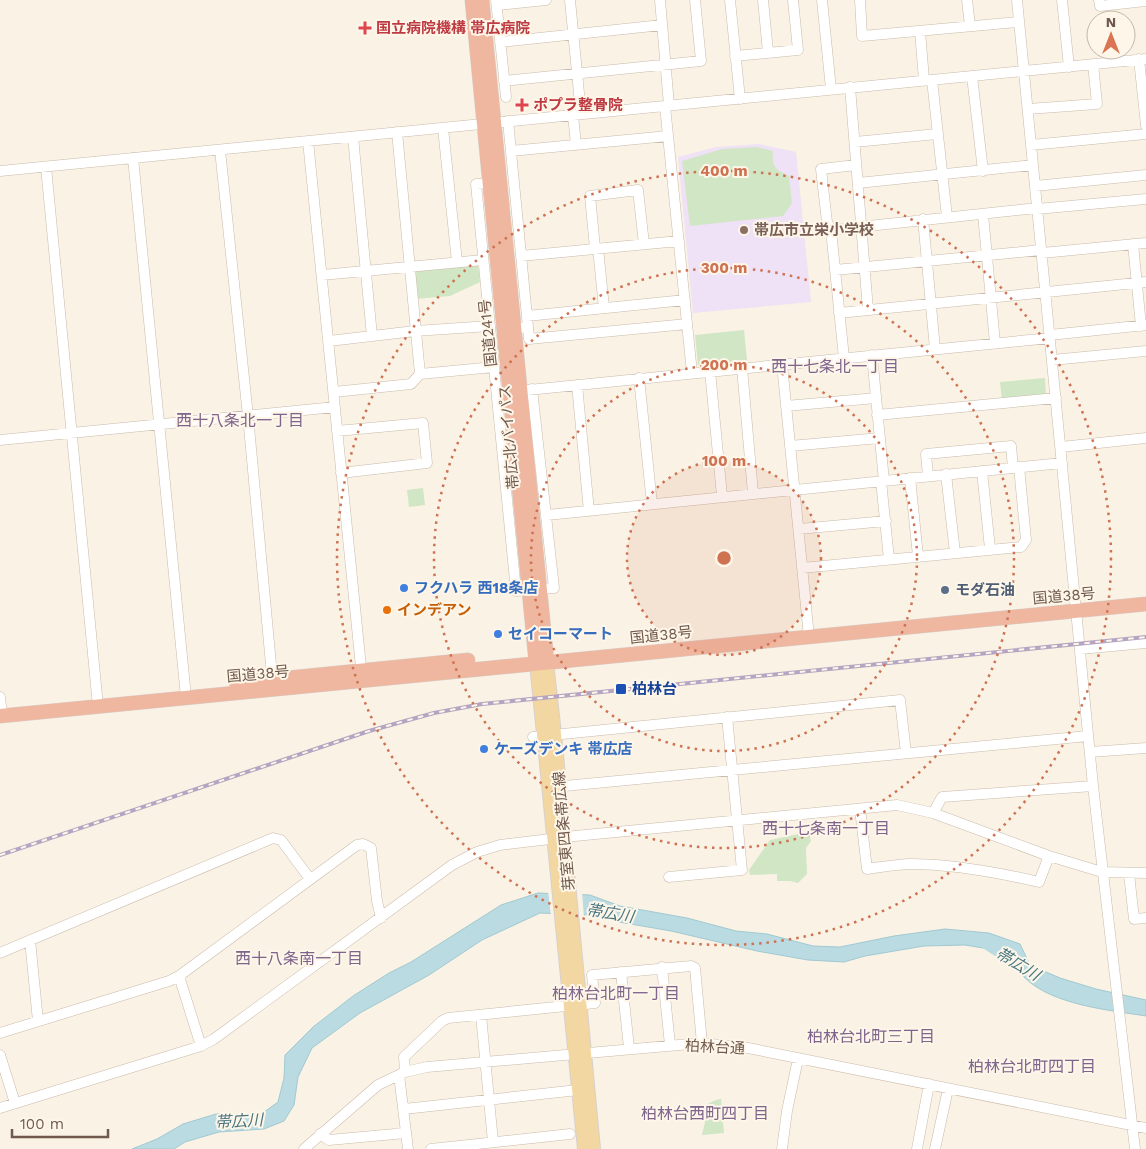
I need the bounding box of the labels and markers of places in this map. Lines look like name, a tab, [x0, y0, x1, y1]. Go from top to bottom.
place label: 国立病院機構 帯広病院	[376, 19, 530, 37]
marker: 国立病院機構 帯広病院	[358, 21, 372, 35]
place label: ポプラ整骨院	[533, 96, 623, 114]
marker: ポプラ整骨院	[515, 98, 529, 112]
place label: 帯広市立栄小学校	[754, 221, 874, 239]
marker: 帯広市立栄小学校	[738, 224, 750, 236]
centre of rings	[715, 549, 733, 567]
place label: フクハラ 西18条店	[414, 579, 538, 597]
place label: モダ石油	[955, 581, 1015, 599]
marker: フクハラ 西18条店	[398, 582, 410, 594]
marker: モダ石油	[939, 584, 951, 596]
place label: インデアン	[397, 601, 471, 619]
marker: インデアン	[381, 604, 393, 616]
place label: セイコーマート	[508, 625, 613, 643]
marker: セイコーマート	[492, 628, 504, 640]
place label: 柏林台	[632, 680, 677, 698]
marker: 柏林台	[614, 682, 628, 696]
place label: ケーズデンキ 帯広店	[494, 740, 633, 758]
marker: ケーズデンキ 帯広店	[478, 743, 490, 755]

